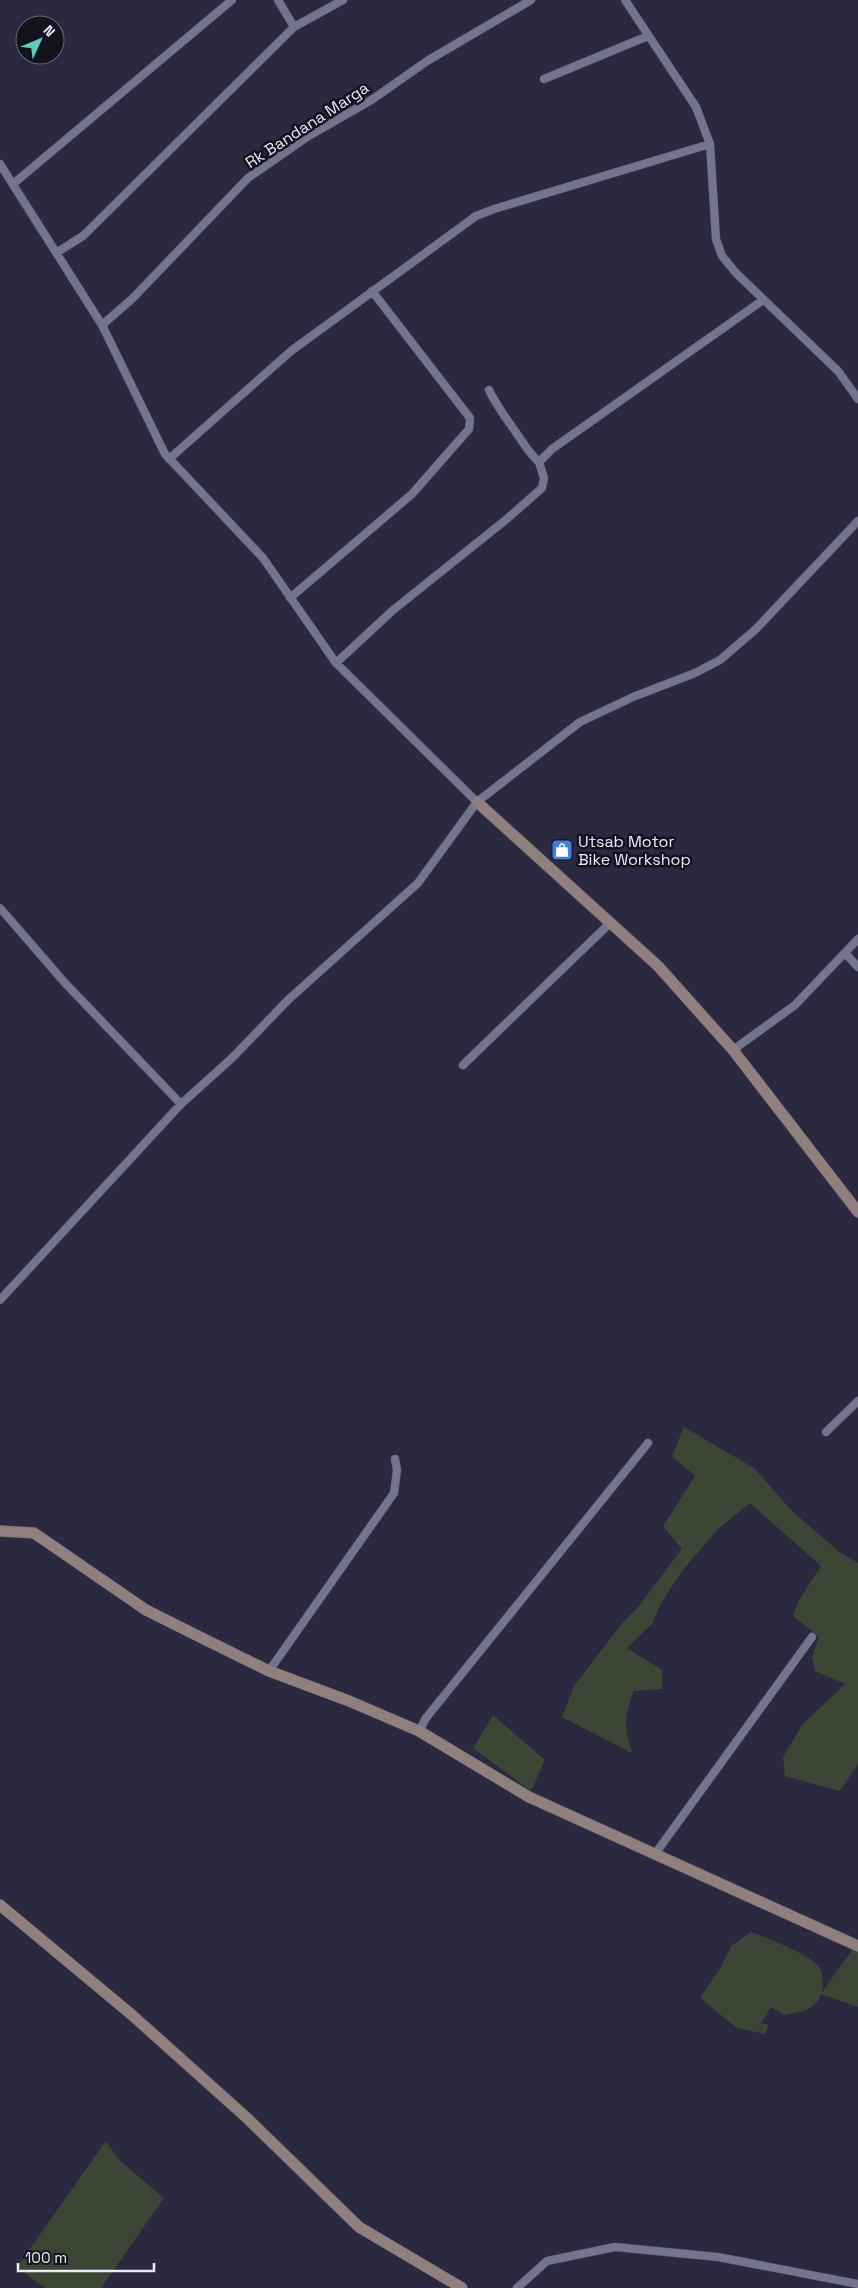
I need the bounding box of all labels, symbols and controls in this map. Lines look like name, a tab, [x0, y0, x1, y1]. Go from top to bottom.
north arrow	[15, 15, 65, 65]
text: N	[40, 21, 59, 41]
street label: Rk Bandana Marga	[241, 77, 373, 173]
place label: Utsab Motor Bike Workshop	[578, 831, 691, 870]
shop icon: Utsab Motor Bike Workshop	[550, 838, 574, 862]
scale bar	[18, 2240, 154, 2272]
text: 100 m	[25, 2248, 67, 2267]

